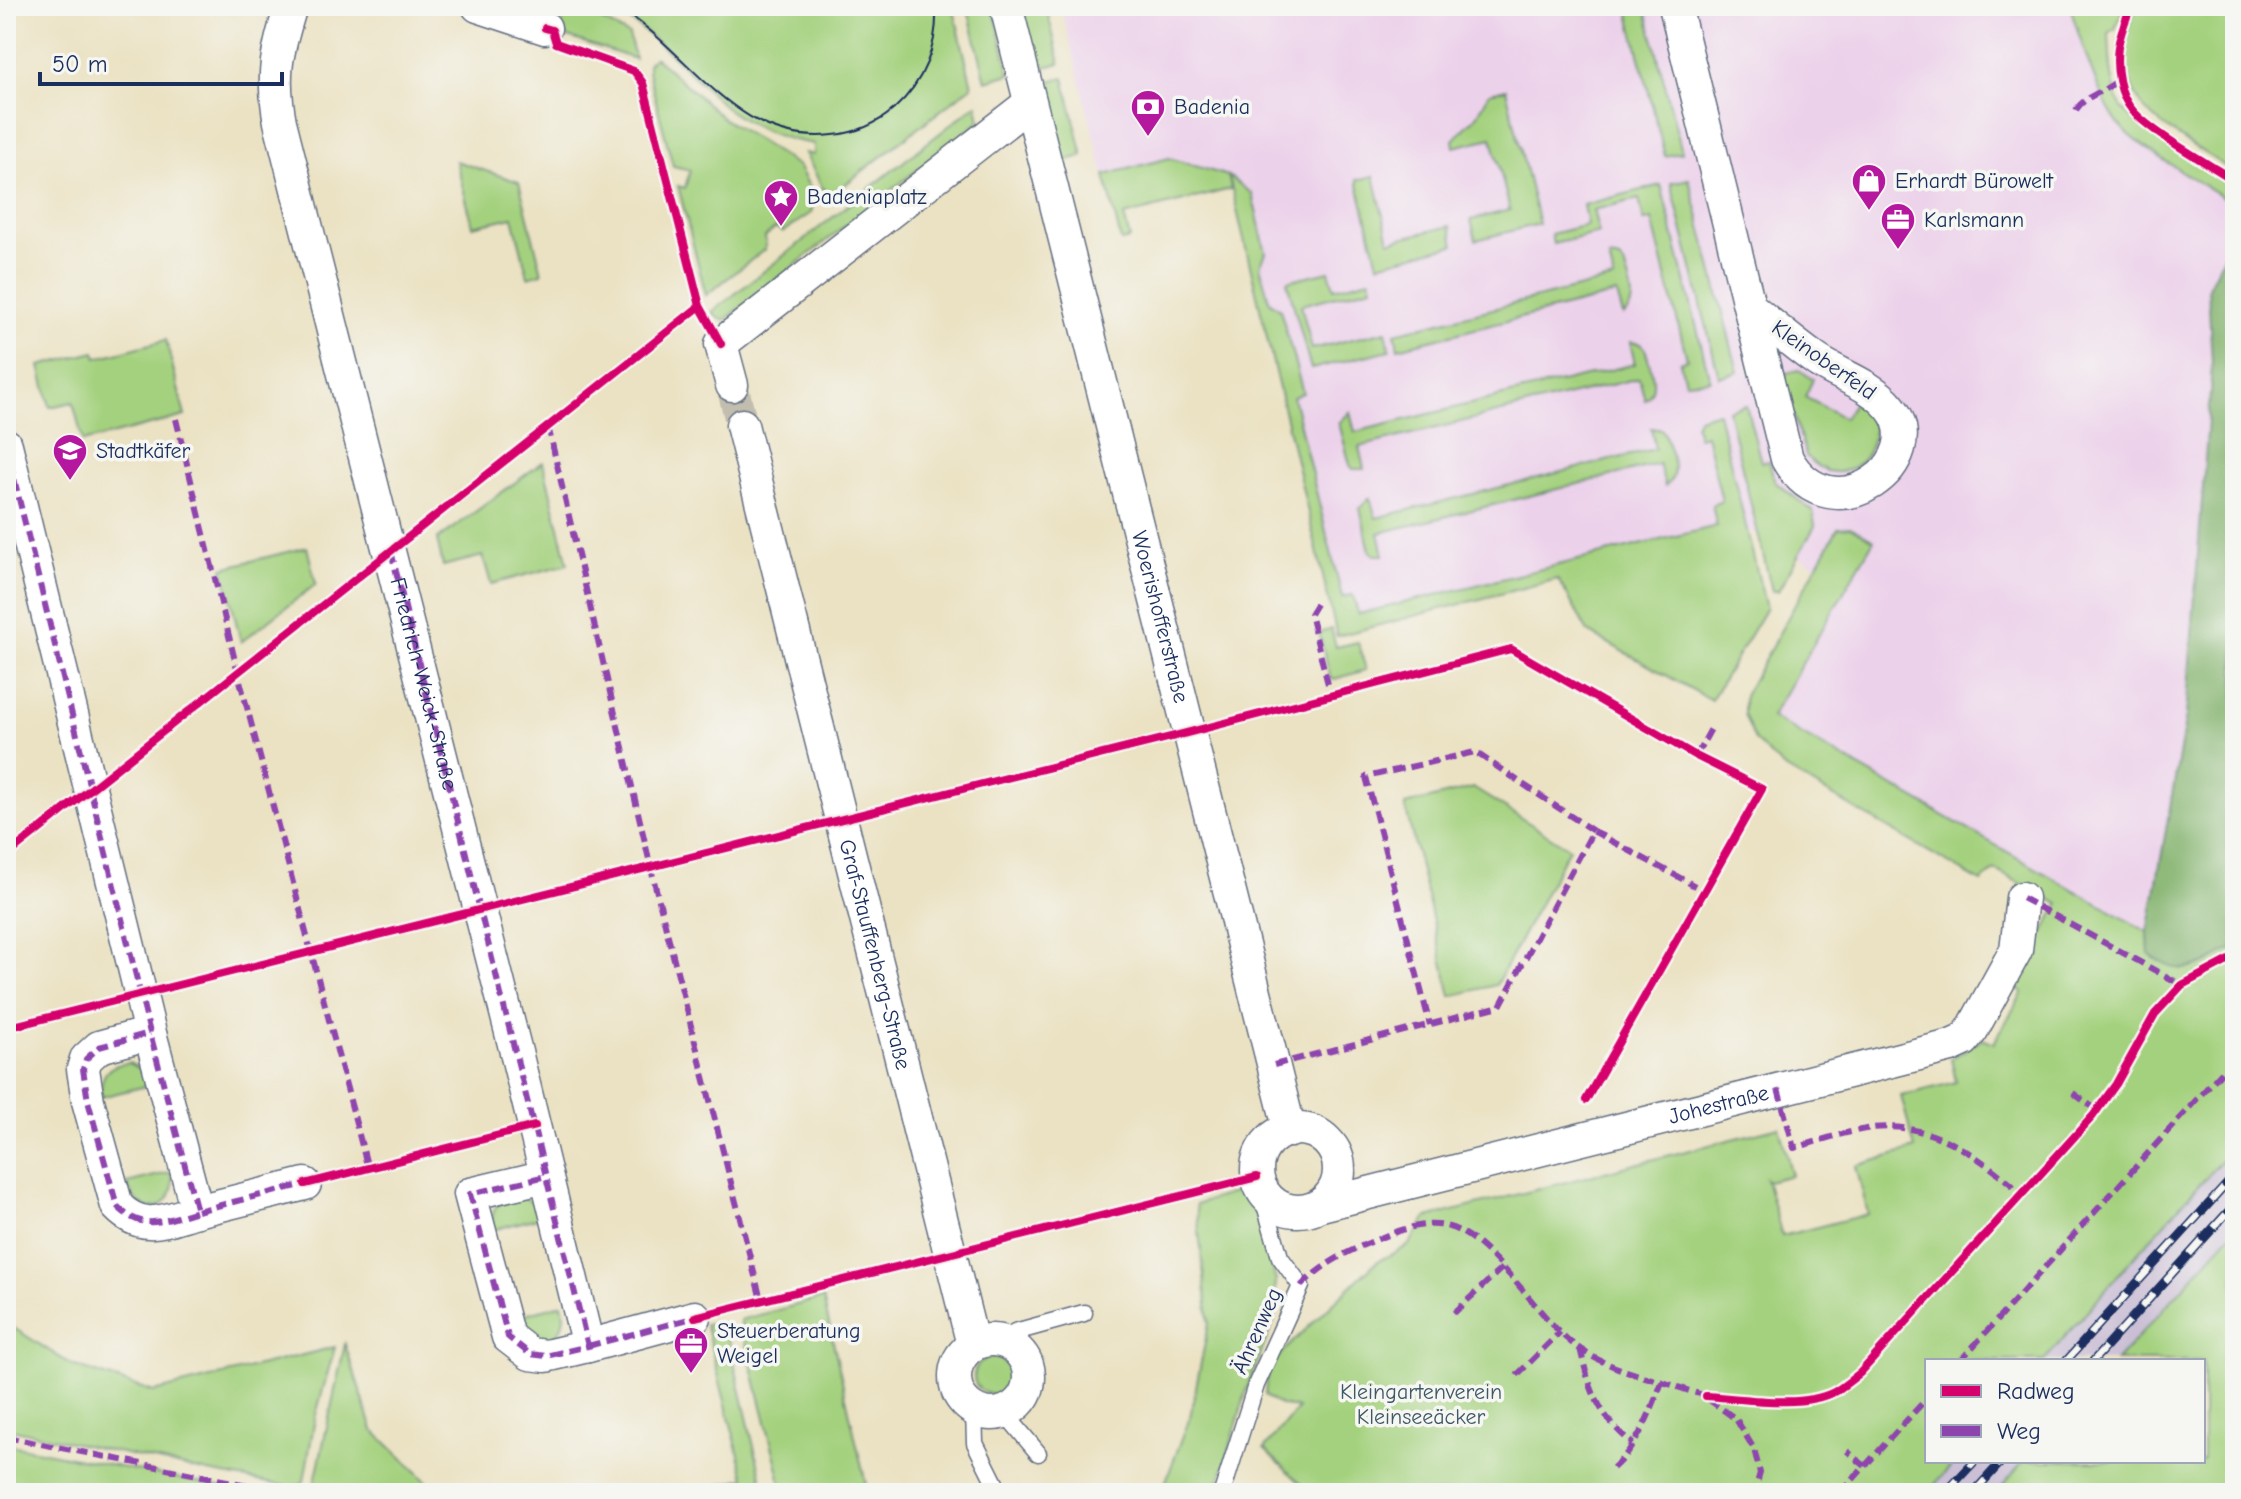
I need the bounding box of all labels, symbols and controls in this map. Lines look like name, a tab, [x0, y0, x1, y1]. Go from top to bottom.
scale bar	[40, 36, 282, 86]
text: 50 m	[52, 50, 108, 78]
bank icon: Badenia	[1129, 88, 1167, 138]
place label: Badenia	[1174, 94, 1250, 120]
shop icon: Erhardt Bürowelt	[1850, 162, 1888, 212]
place label: Erhardt Bürowelt	[1895, 168, 2054, 194]
place icon: Badeniaplatz	[762, 178, 800, 228]
place label: Badeniaplatz	[807, 184, 927, 210]
office icon: Karlsmann	[1879, 201, 1917, 251]
place label: Karlsmann	[1924, 207, 2024, 233]
street label: Kleinoberfeld	[1767, 314, 1881, 406]
school or university icon: Stadtkäfer	[51, 432, 89, 482]
place label: Stadtkäfer	[96, 438, 190, 464]
street label: Woerishofferstraße	[1126, 528, 1194, 706]
street label: Friedrich-Weick-Straße	[384, 575, 463, 793]
street label: Graf-Stauffenberg-Straße	[834, 837, 916, 1072]
street label: Johestraße	[1666, 1080, 1771, 1130]
street label: Ährenweg	[1227, 1284, 1287, 1378]
place label: Steuerberatung Weigel	[717, 1318, 861, 1369]
office icon: Steuerberatung Weigel	[672, 1325, 710, 1375]
legend	[1925, 1359, 2205, 1463]
text: Radweg	[1997, 1377, 2075, 1405]
park label: Kleingartenverein Kleinseeäcker	[1340, 1379, 1502, 1430]
text: Weg	[1997, 1417, 2041, 1445]

